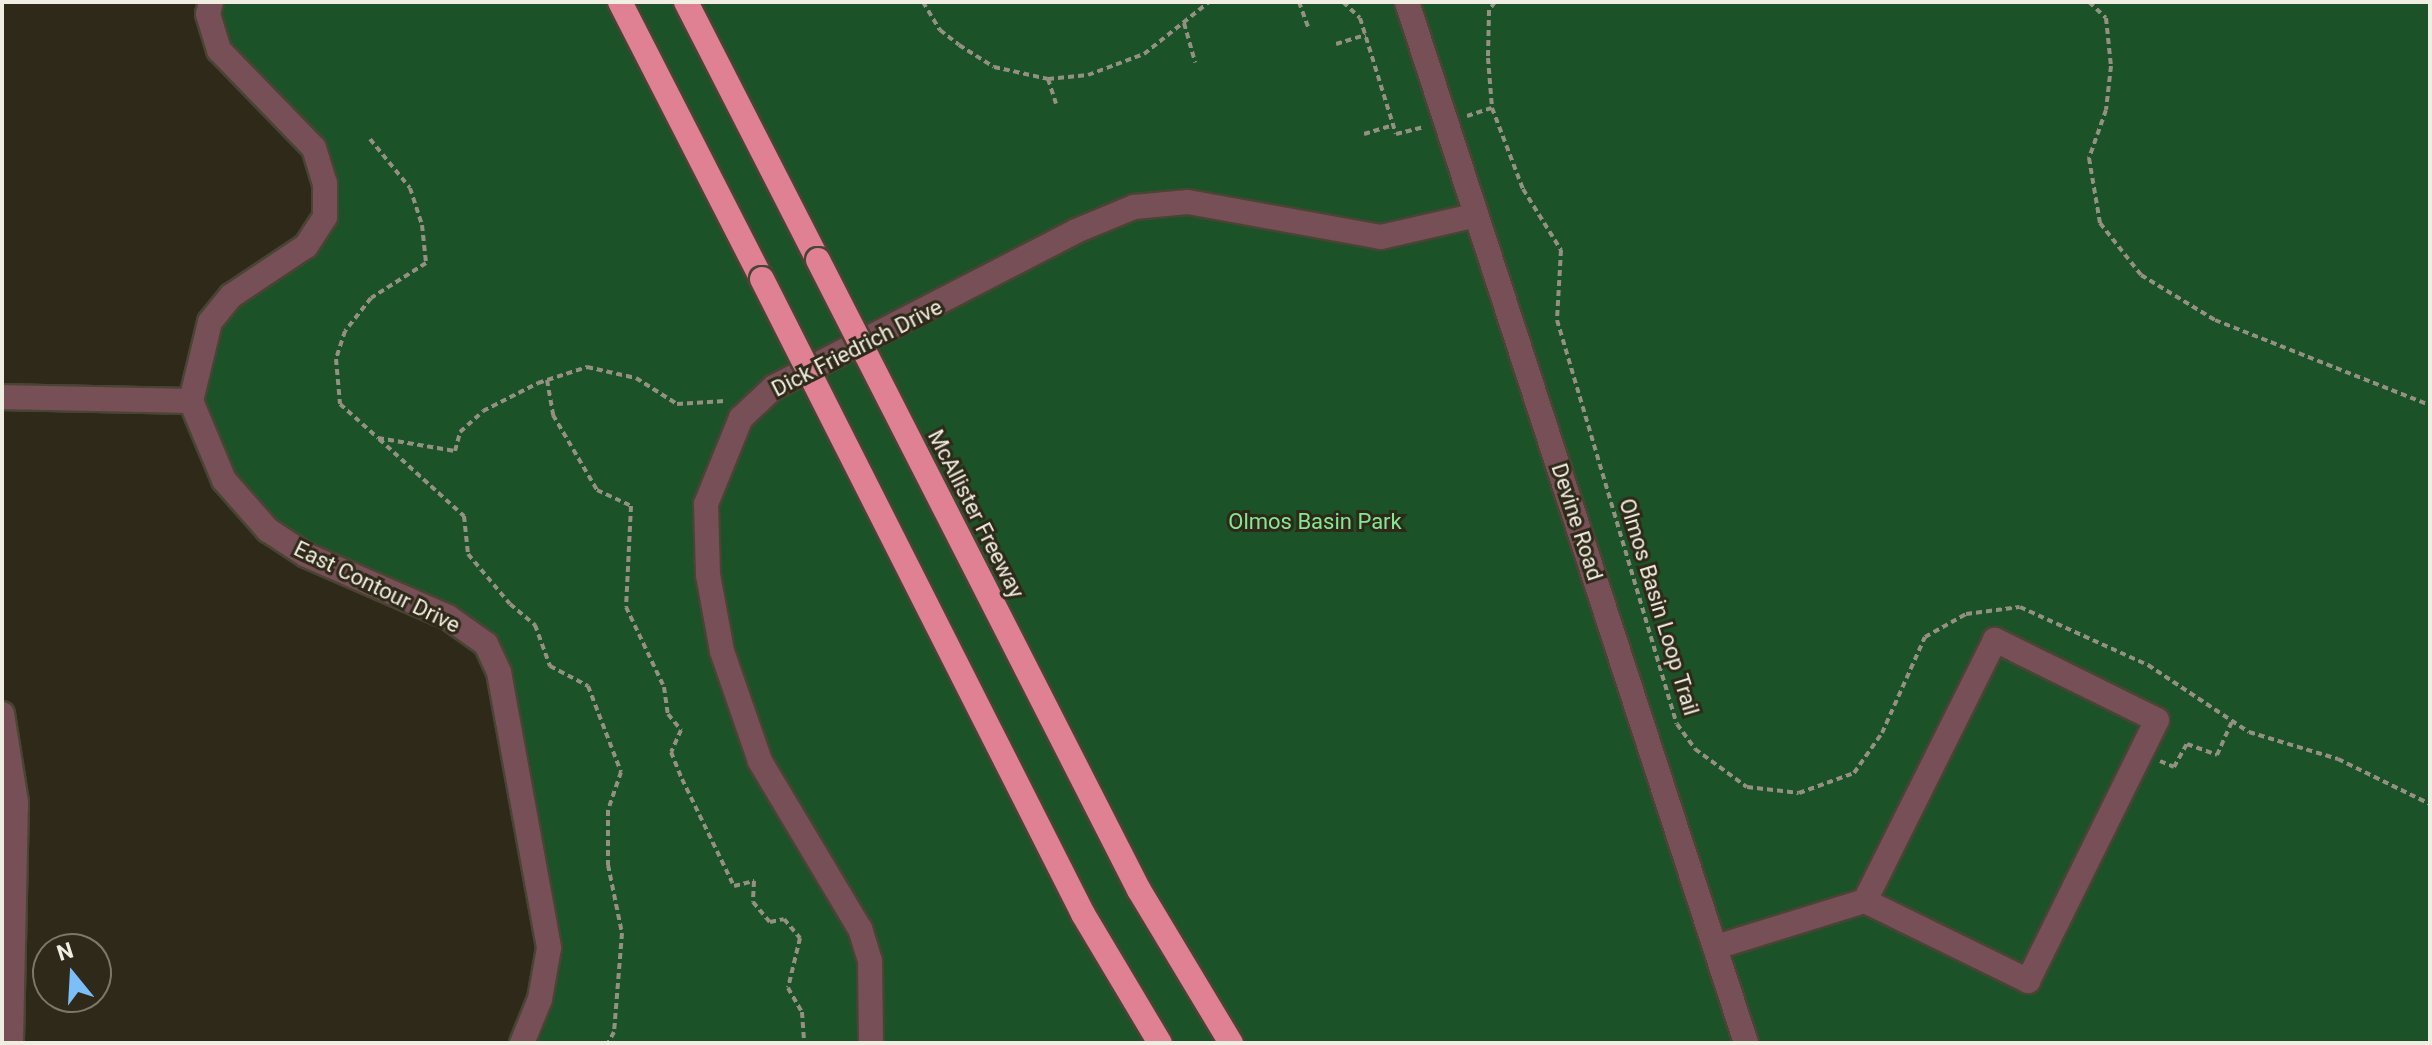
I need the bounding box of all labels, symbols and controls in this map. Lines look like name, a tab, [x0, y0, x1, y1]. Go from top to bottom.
street label: Dick Friedrich Drive	[767, 294, 947, 402]
street label: McAllister Freeway	[922, 425, 1030, 603]
street label: Devine Road	[1546, 460, 1608, 584]
street label: Olmos Basin Loop Trail	[1613, 495, 1705, 719]
park label: Olmos Basin Park	[1228, 509, 1402, 535]
street label: East Contour Drive	[290, 535, 464, 639]
north arrow	[32, 933, 112, 1013]
text: N	[54, 937, 76, 966]

